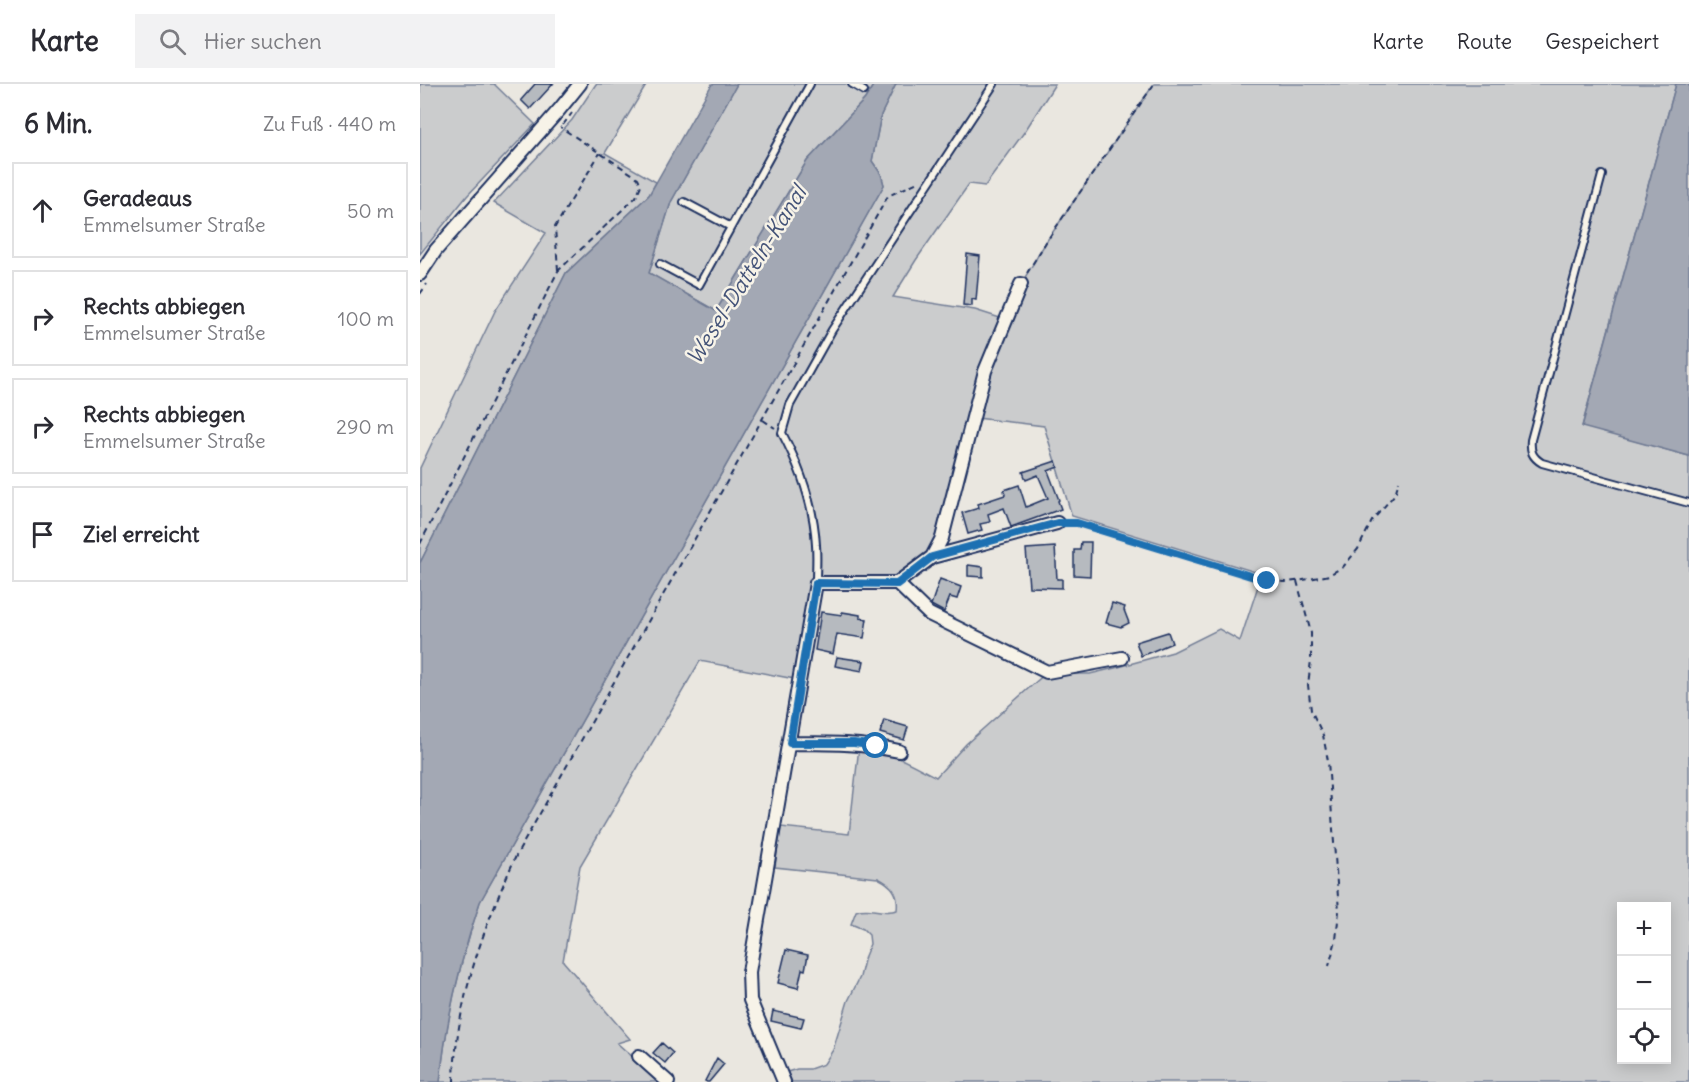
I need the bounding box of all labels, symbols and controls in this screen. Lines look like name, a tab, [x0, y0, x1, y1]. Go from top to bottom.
search box	[135, 14, 555, 68]
text: Karte	[30, 23, 99, 59]
icon: search	[156, 25, 189, 58]
text: Hier suchen	[204, 27, 322, 55]
text: Karte	[1372, 28, 1424, 55]
text: Route	[1457, 28, 1512, 55]
text: Gespeichert	[1545, 28, 1659, 55]
text: 6 Min.	[24, 107, 92, 140]
text: Zu Fuß · 440 m	[263, 111, 396, 136]
water label: Wesel-Datteln-Kanal	[680, 178, 814, 369]
text: Geradeaus	[83, 184, 192, 212]
icon: ahead	[26, 194, 59, 227]
text: 50 m	[347, 198, 394, 223]
text: Emmelsumer Straße	[83, 212, 266, 237]
text: Rechts abbiegen	[83, 292, 245, 320]
icon: right	[26, 302, 59, 335]
text: 100 m	[337, 306, 394, 331]
text: Emmelsumer Straße	[83, 320, 266, 345]
text: Rechts abbiegen	[83, 400, 245, 428]
icon: right	[26, 410, 59, 443]
text: 290 m	[336, 414, 394, 439]
text: Emmelsumer Straße	[83, 428, 266, 453]
icon: arrive	[26, 518, 59, 551]
text: Ziel erreicht	[83, 520, 200, 548]
route end	[1253, 567, 1279, 593]
route start	[862, 732, 888, 758]
map controls	[1617, 902, 1671, 1064]
button: +	[1617, 902, 1671, 956]
button: −	[1617, 956, 1671, 1010]
button: locate	[1617, 1010, 1671, 1064]

